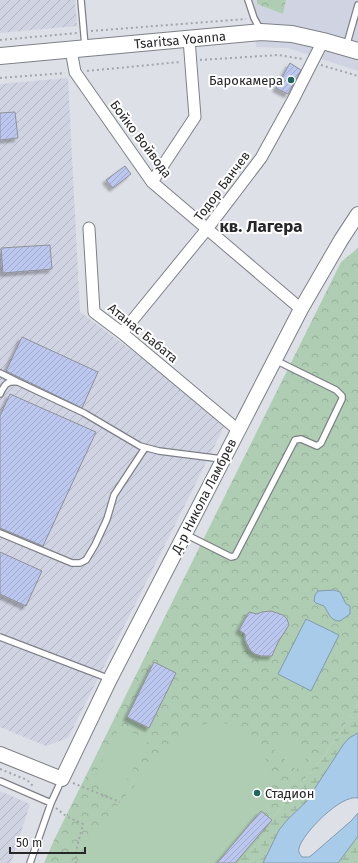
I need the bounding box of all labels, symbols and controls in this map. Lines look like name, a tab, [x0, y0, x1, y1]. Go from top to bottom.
street label: Tsaritsa Yoanna	[133, 29, 227, 51]
place label: Барокамера	[209, 73, 283, 88]
marker: Барокамера	[286, 75, 296, 85]
street label: Бойко Войвода	[107, 97, 175, 181]
street label: Тодор Банчев	[191, 148, 253, 224]
district label: кв. Лагера	[220, 216, 302, 237]
street label: Атанас Бабата	[105, 300, 181, 366]
street label: Д-р Никола Ламбрев	[168, 436, 240, 557]
place label: Стадион	[265, 786, 314, 801]
marker: Стадион	[252, 788, 262, 798]
scale bar	[10, 829, 85, 855]
text: 50 m	[16, 836, 42, 850]

